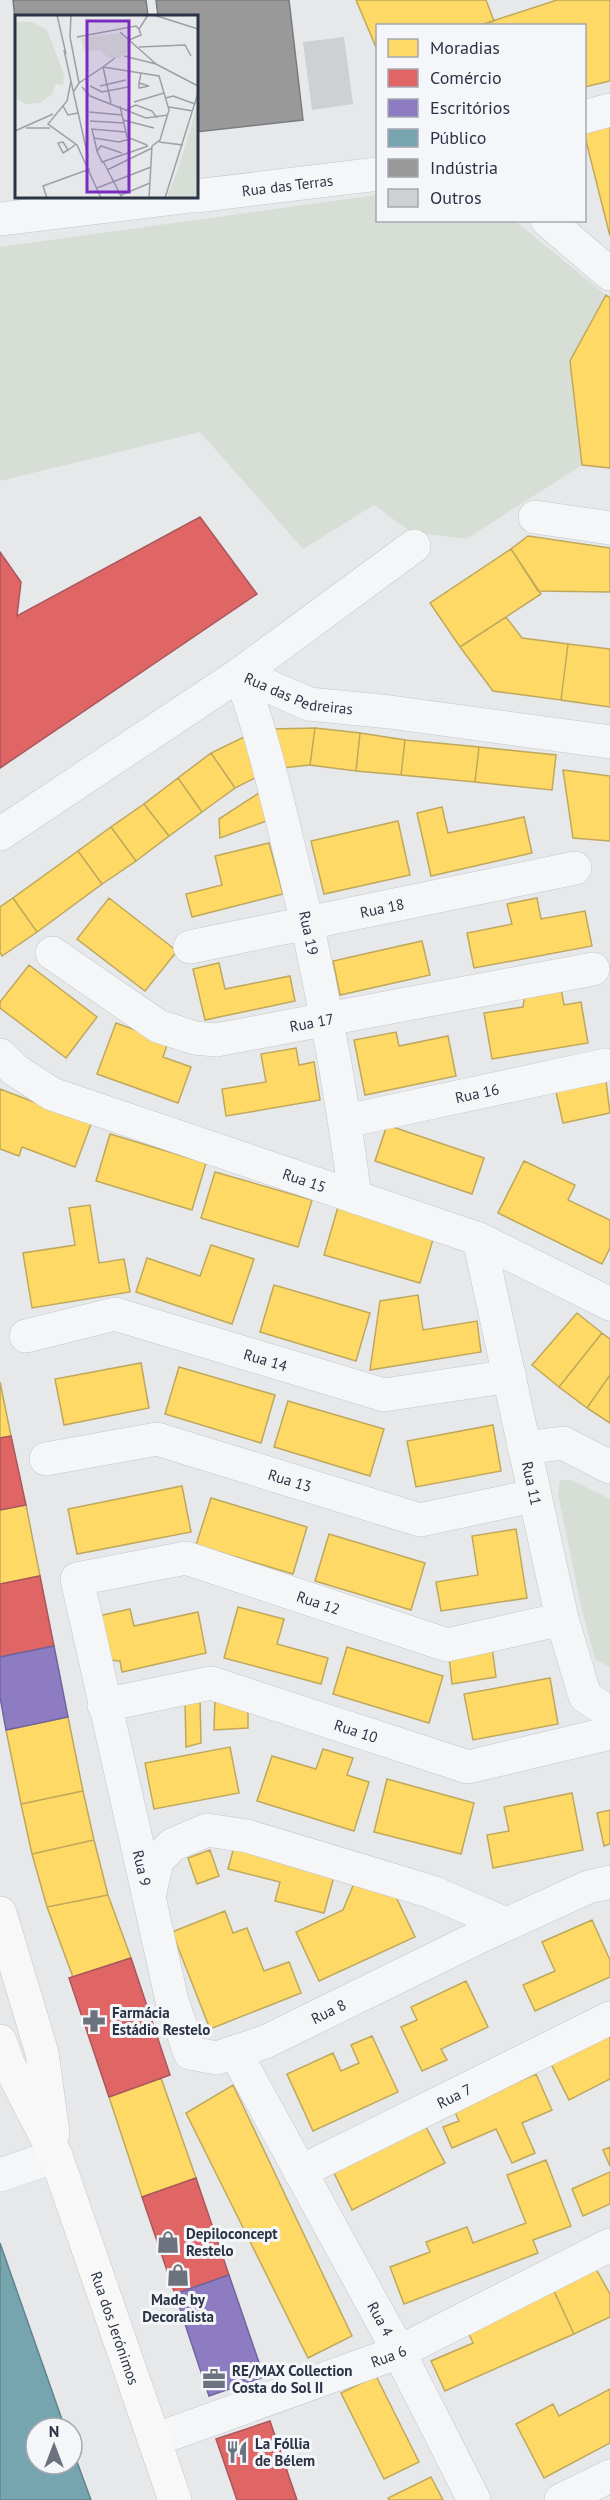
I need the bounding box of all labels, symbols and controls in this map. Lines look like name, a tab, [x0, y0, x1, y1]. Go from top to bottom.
inset map	[15, 15, 198, 198]
legend	[376, 24, 586, 222]
text: Moradias	[430, 36, 500, 59]
text: Comércio	[430, 66, 502, 89]
text: Escritórios	[430, 96, 510, 119]
text: Público	[430, 126, 486, 149]
text: Indústria	[430, 156, 498, 179]
street label: Rua das Terras	[241, 170, 334, 200]
text: Outros	[430, 186, 481, 209]
street label: Rua das Pedreiras	[242, 668, 354, 718]
street label: Rua 18	[358, 894, 406, 921]
street label: Rua 19	[295, 909, 323, 957]
street label: Rua 17	[288, 1009, 335, 1035]
street label: Rua 16	[453, 1079, 501, 1107]
street label: Rua 15	[280, 1164, 329, 1196]
street label: Rua 14	[241, 1344, 290, 1375]
street label: Rua 11	[518, 1459, 546, 1507]
street label: Rua 13	[266, 1464, 314, 1496]
street label: Rua 12	[294, 1586, 343, 1618]
street label: Rua 10	[332, 1714, 380, 1746]
street label: Rua 9	[129, 1848, 155, 1888]
street label: Rua 8	[308, 1994, 349, 2028]
place label: Farmácia Estádio Restelo	[112, 2003, 210, 2039]
pharmacy icon: Farmácia Estádio Restelo	[81, 2008, 107, 2034]
street label: Rua 7	[433, 2079, 475, 2112]
place label: Depiloconcept Restelo	[186, 2224, 278, 2260]
shop icon: Depiloconcept Restelo	[155, 2229, 181, 2255]
shop icon: Made by Decoralista	[165, 2262, 191, 2288]
street label: Rua dos Jerónimos	[87, 2269, 144, 2387]
place label: Made by Decoralista	[142, 2290, 214, 2326]
street label: Rua 4	[364, 2298, 398, 2339]
street label: Rua 6	[368, 2340, 409, 2371]
place label: RE/MAX Collection Costa do Sol II	[232, 2361, 353, 2397]
office icon: RE/MAX Collection Costa do Sol II	[201, 2366, 227, 2392]
north arrow	[24, 2416, 84, 2476]
text: N	[49, 2421, 59, 2441]
place label: La Fóllia de Bélem	[255, 2434, 315, 2470]
restaurant icon: La Fóllia de Bélem	[224, 2439, 250, 2465]

